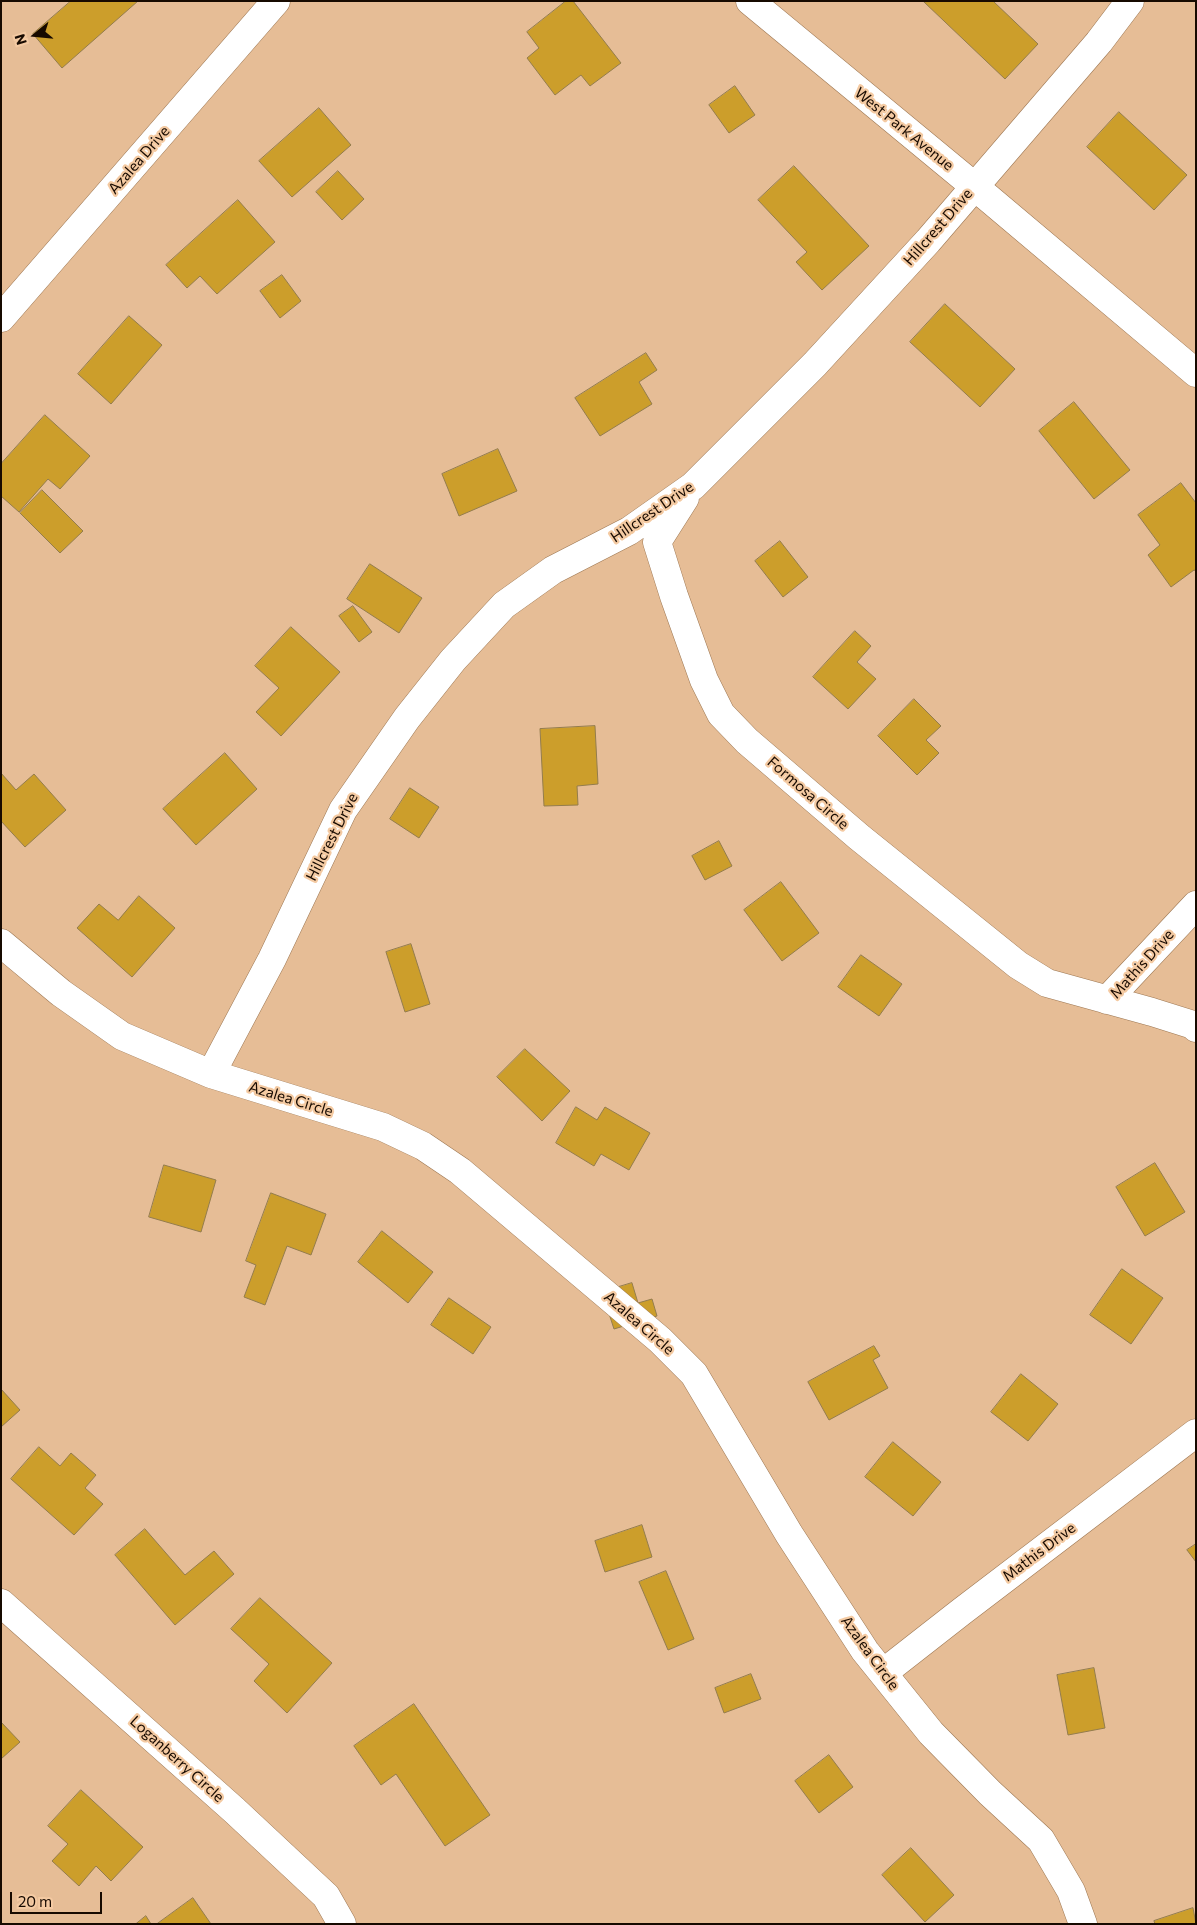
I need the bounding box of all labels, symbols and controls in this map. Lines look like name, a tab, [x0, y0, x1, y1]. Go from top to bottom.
north arrow	[10, 10, 60, 60]
text: N	[11, 32, 30, 47]
street label: West Park Avenue	[851, 84, 957, 174]
street label: Azalea Drive	[105, 122, 173, 198]
street label: Hillcrest Drive	[900, 185, 976, 269]
street label: Hillcrest Drive	[607, 478, 697, 546]
street label: Formosa Circle	[764, 753, 852, 833]
street label: Hillcrest Drive	[302, 790, 362, 884]
street label: Mathis Drive	[1106, 926, 1178, 1002]
street label: Azalea Circle	[247, 1078, 335, 1120]
street label: Azalea Circle	[600, 1288, 678, 1358]
street label: Mathis Drive	[999, 1519, 1079, 1585]
street label: Azalea Circle	[837, 1612, 903, 1694]
street label: Loganberry Circle	[126, 1712, 228, 1806]
scale bar	[12, 1882, 105, 1914]
text: 20 m	[18, 1892, 52, 1910]

